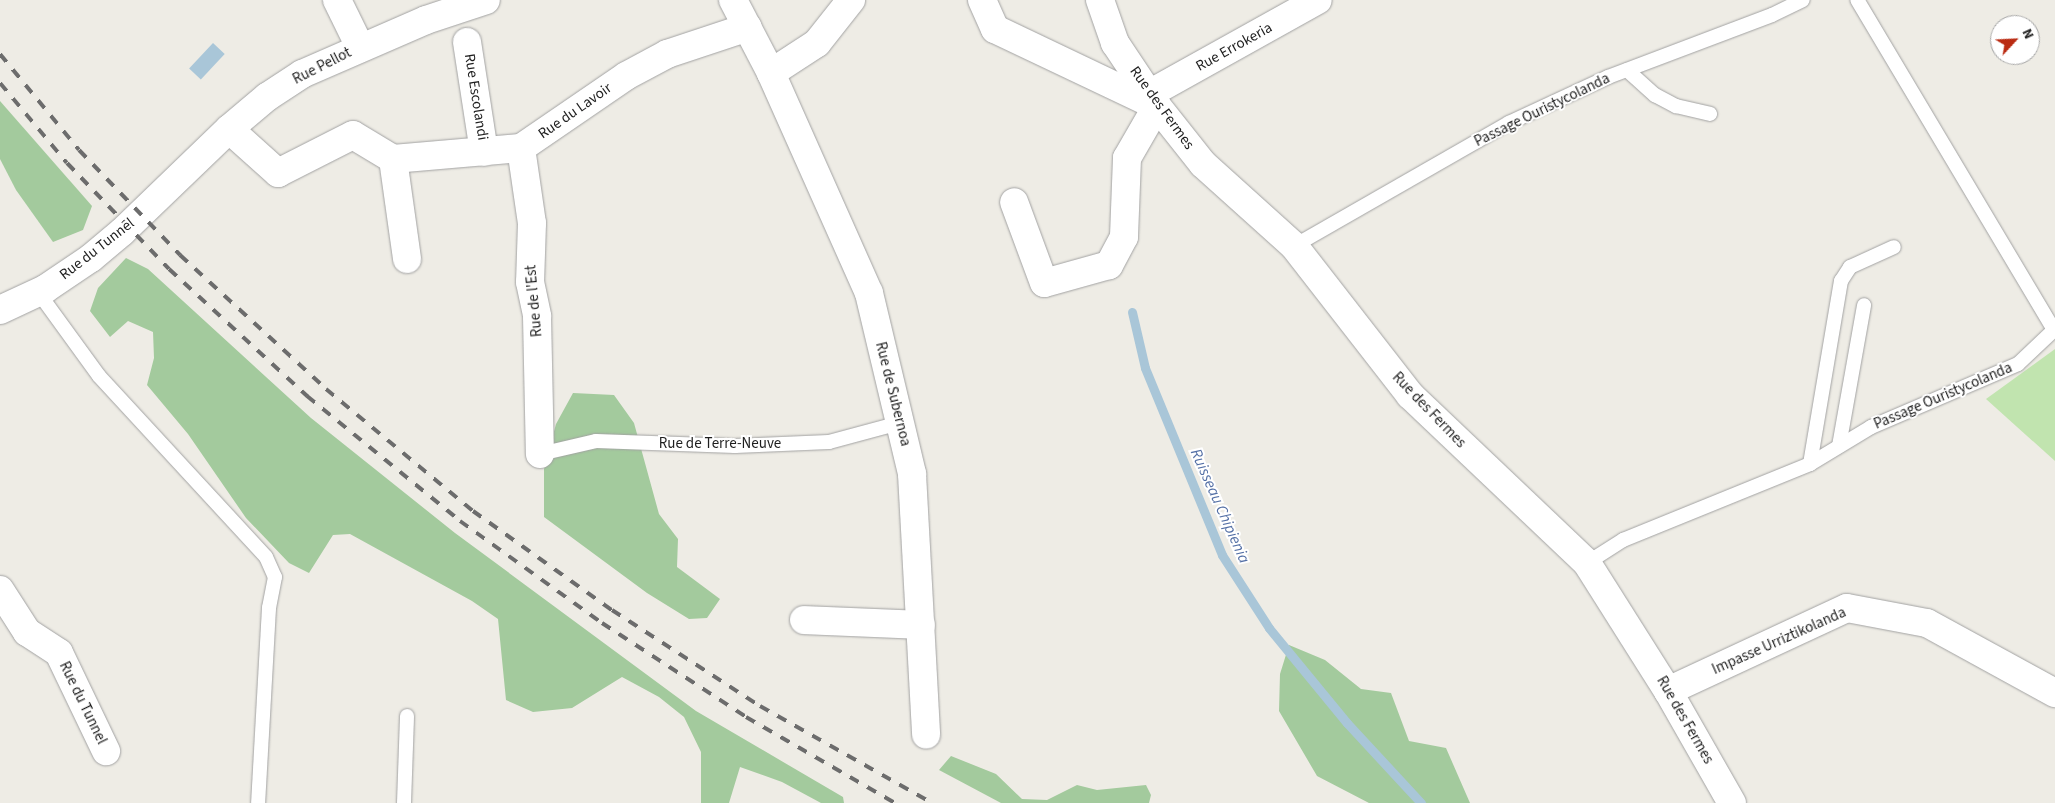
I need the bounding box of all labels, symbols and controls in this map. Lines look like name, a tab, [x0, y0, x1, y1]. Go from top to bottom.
north arrow	[1990, 15, 2040, 65]
street label: Rue Errokeria	[1193, 19, 1275, 75]
text: N	[2017, 26, 2039, 43]
street label: Rue Pellot	[290, 44, 354, 88]
street label: Rue Escolandi	[460, 52, 492, 142]
street label: Rue des Fermes	[1126, 63, 1198, 153]
street label: Passage Ouristycolanda	[1471, 69, 1613, 151]
street label: Rue du Lavoir	[535, 79, 615, 143]
street label: Rue du Tunnel	[56, 214, 138, 284]
street label: Rue de l'Est	[522, 264, 546, 338]
street label: Rue de Subernoa	[871, 340, 915, 448]
street label: Passage Ouristycolanda	[1871, 359, 2015, 433]
street label: Rue des Fermes	[1388, 368, 1470, 452]
street label: Rue de Terre-Neuve	[659, 435, 781, 453]
water label: Ruisseau Chipienia	[1186, 446, 1254, 566]
street label: Impasse Urriztikolanda	[1709, 603, 1849, 679]
street label: Rue du Tunnel	[55, 659, 111, 747]
street label: Rue des Fermes	[1653, 673, 1717, 767]

